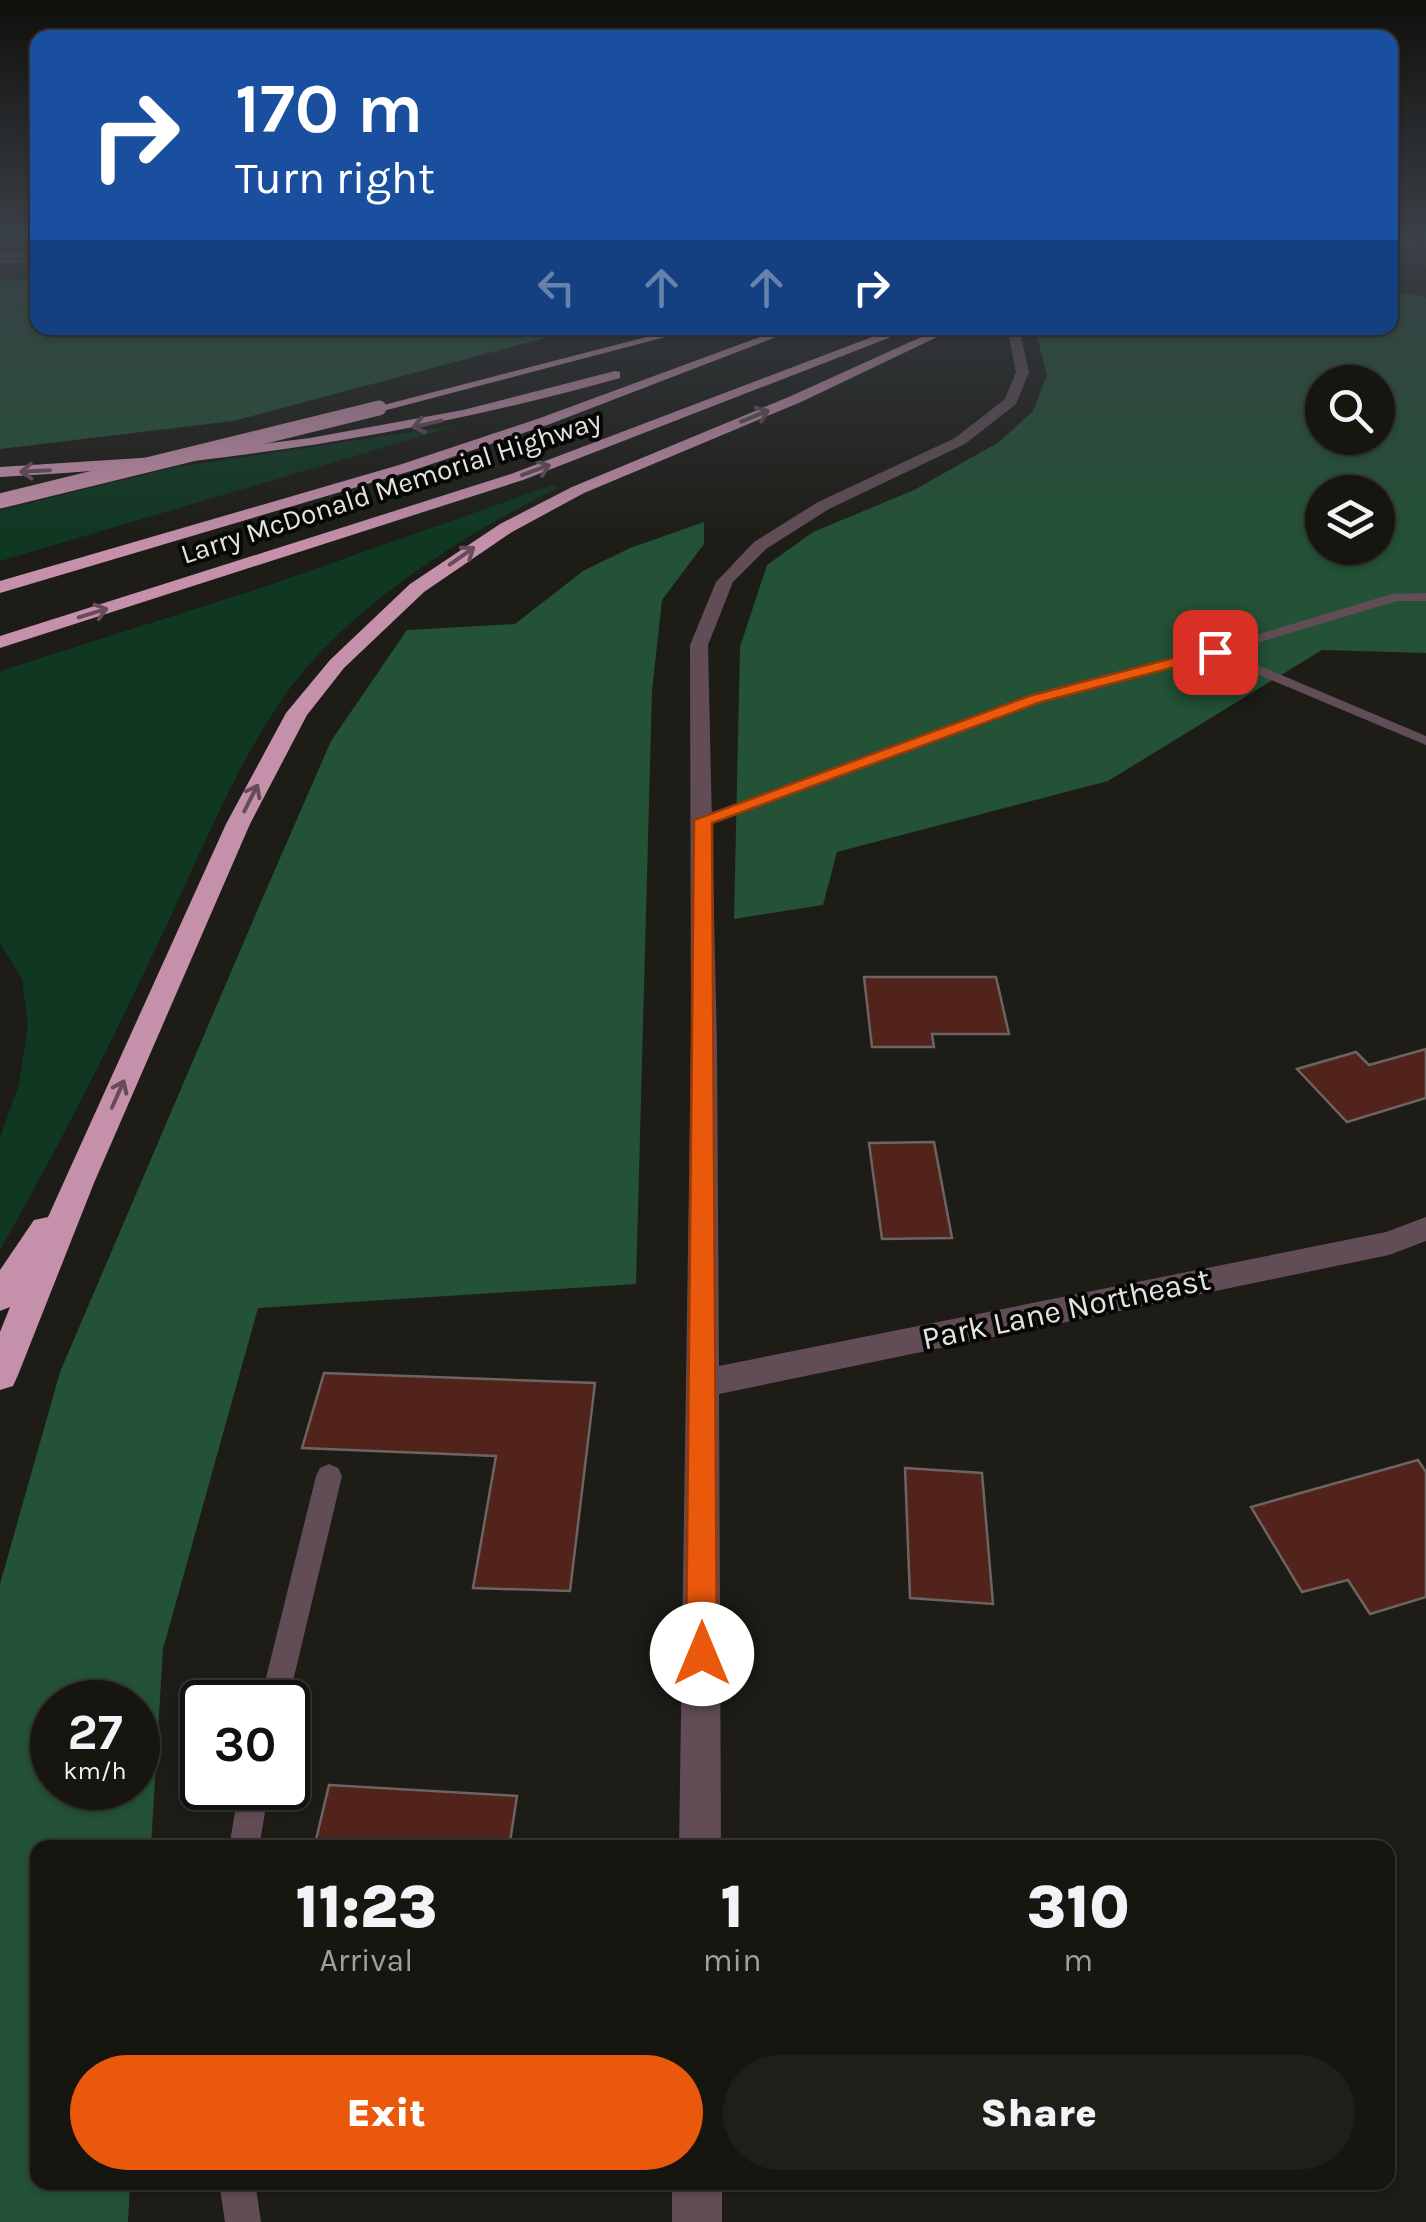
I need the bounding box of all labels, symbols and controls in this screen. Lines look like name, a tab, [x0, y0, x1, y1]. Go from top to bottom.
text: 170 m	[235, 68, 423, 150]
icon: right	[70, 70, 200, 200]
text: Turn right	[235, 152, 435, 204]
icon: left	[529, 260, 584, 315]
icon: ahead	[634, 260, 689, 315]
icon: ahead	[739, 260, 794, 315]
icon: right	[844, 260, 899, 315]
map controls	[1305, 365, 1395, 565]
button: search	[1305, 365, 1395, 455]
street label: Larry McDonald Memorial Highway	[177, 403, 605, 571]
one-way arrow	[739, 406, 769, 424]
one-way arrow	[412, 416, 444, 434]
one-way arrow	[519, 460, 550, 478]
one-way arrow	[19, 462, 51, 481]
button: layers	[1305, 475, 1395, 565]
one-way arrow	[448, 546, 476, 567]
one-way arrow	[77, 603, 108, 621]
pin	[1173, 610, 1258, 695]
icon: arrive	[1188, 625, 1243, 680]
one-way arrow	[243, 783, 262, 813]
one-way arrow	[110, 1079, 128, 1110]
street label: Park Lane Northeast	[919, 1260, 1213, 1358]
position arrow	[650, 1602, 754, 1706]
speed limit sign: 30	[180, 1680, 310, 1810]
text: 27	[67, 1703, 123, 1762]
text: km/h	[63, 1756, 127, 1785]
text: 11:23	[295, 1872, 437, 1942]
text: 1	[721, 1872, 744, 1942]
text: 310	[1027, 1872, 1130, 1942]
text: Arrival	[319, 1942, 413, 1979]
text: min	[703, 1942, 761, 1979]
text: m	[1063, 1942, 1093, 1979]
button: Exit	[70, 2055, 703, 2170]
button: Share	[723, 2055, 1355, 2170]

